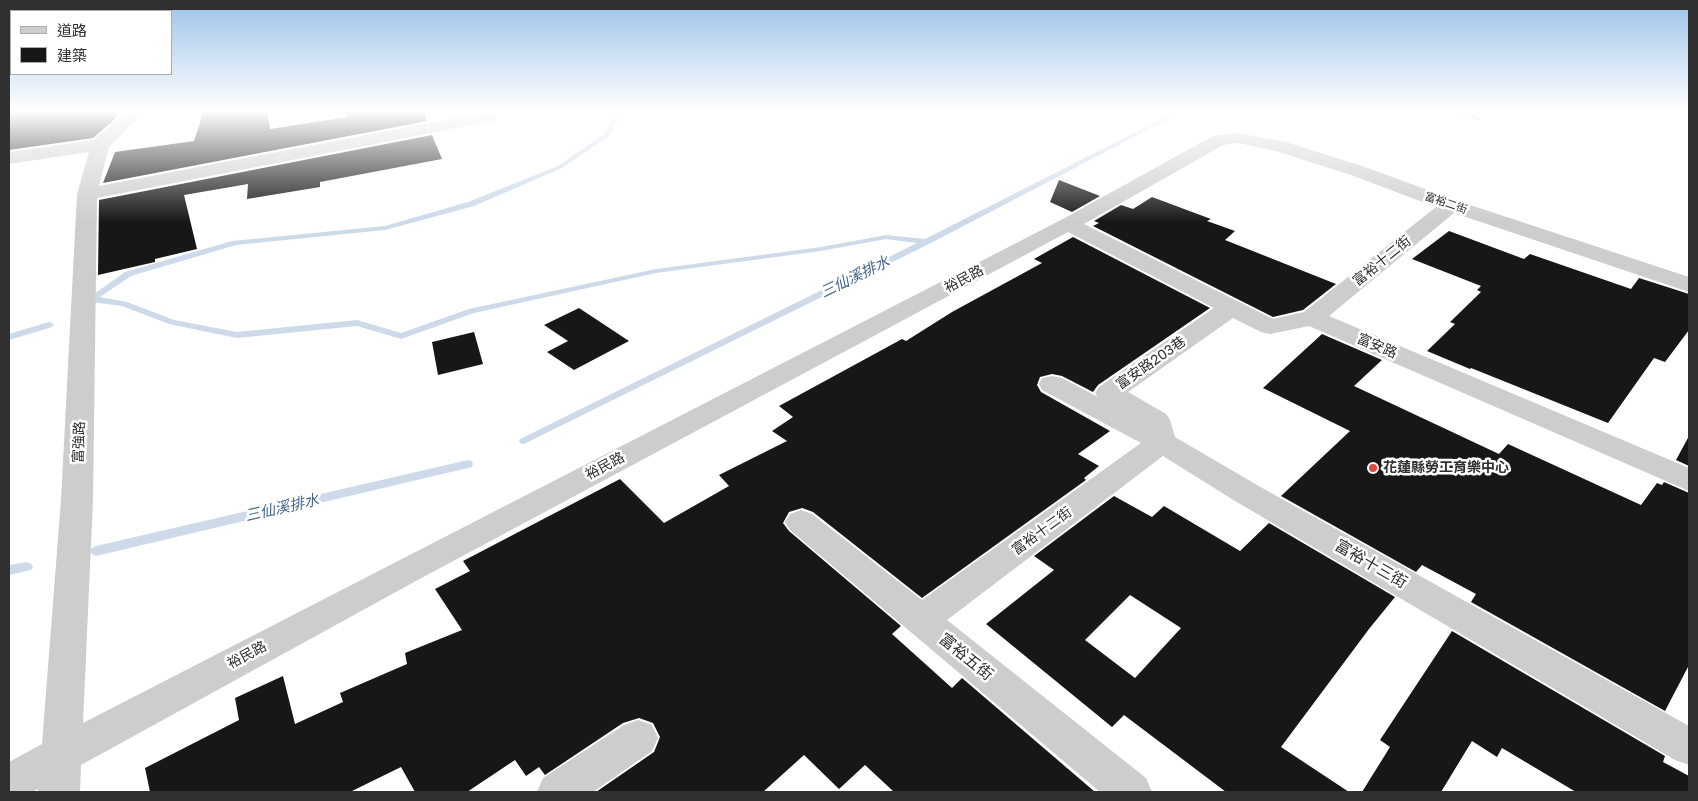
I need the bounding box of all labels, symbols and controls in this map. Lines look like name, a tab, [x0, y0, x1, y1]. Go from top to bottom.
legend	[10, 10, 172, 75]
text: 道路	[57, 21, 87, 39]
text: 建築	[57, 46, 87, 64]
street label: 富裕二街	[1423, 190, 1469, 216]
street label: 富裕十二街	[1350, 232, 1414, 290]
water label: 三仙溪排水	[817, 252, 893, 302]
street label: 裕民路	[942, 262, 986, 296]
street label: 富安路	[1354, 330, 1400, 362]
street label: 富安路203巷	[1113, 333, 1189, 393]
street label: 富強路	[70, 421, 88, 463]
street label: 裕民路	[583, 449, 627, 483]
place label: 花蓮縣勞工育樂中心	[1383, 460, 1509, 476]
marker: 花蓮縣勞工育樂中心	[1367, 462, 1379, 474]
water label: 三仙溪排水	[243, 491, 321, 525]
street label: 富裕十二街	[1009, 504, 1075, 558]
street label: 富裕十三街	[1332, 536, 1410, 592]
street label: 富裕五街	[935, 629, 997, 685]
street label: 裕民路	[225, 638, 269, 672]

